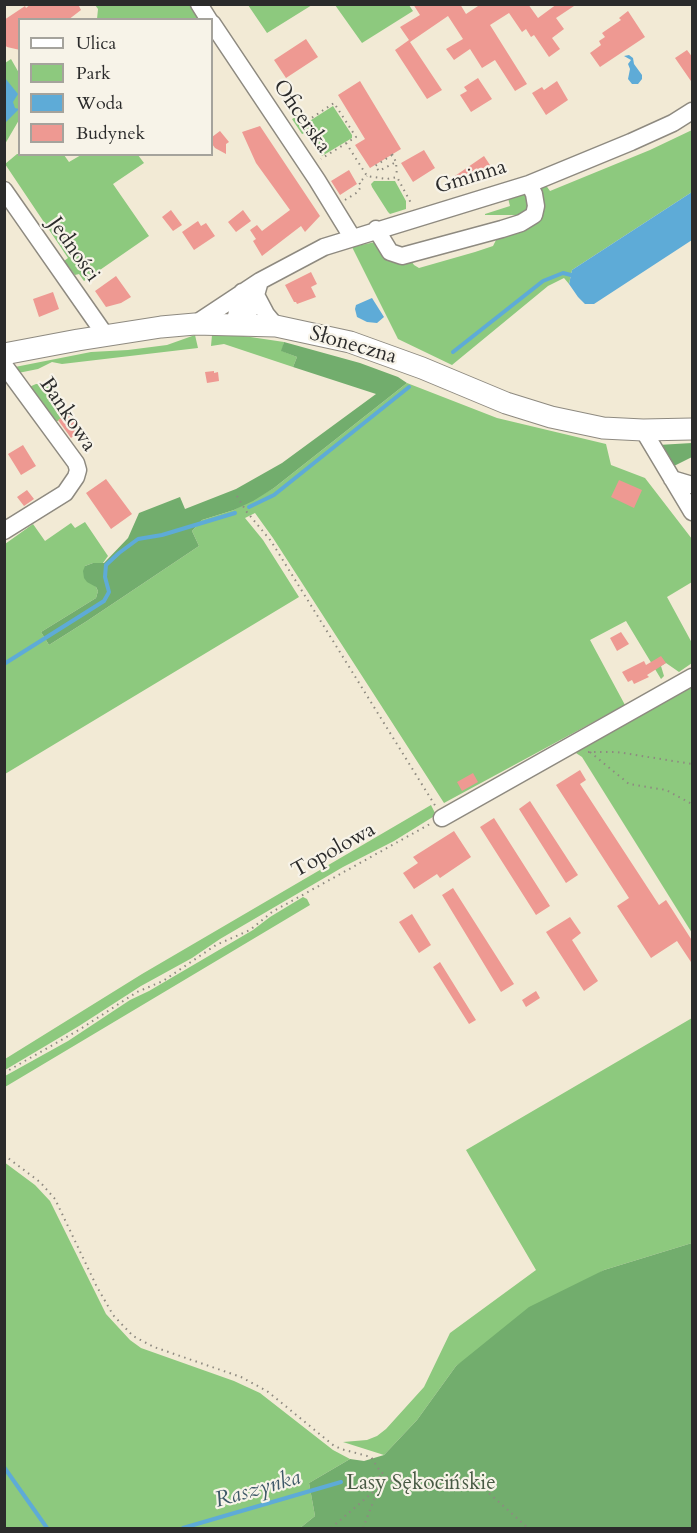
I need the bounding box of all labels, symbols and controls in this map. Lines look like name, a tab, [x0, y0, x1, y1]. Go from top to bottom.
legend	[18, 18, 213, 156]
text: Ulica	[76, 31, 116, 56]
text: Park	[76, 61, 111, 86]
street label: Oficerska	[267, 75, 335, 159]
text: Woda	[76, 91, 123, 116]
text: Budynek	[76, 121, 145, 146]
street label: Gminna	[432, 155, 510, 201]
street label: Jedności	[42, 213, 104, 287]
street label: Słoneczna	[307, 322, 399, 370]
street label: Bankowa	[33, 373, 101, 457]
street label: Topolowa	[288, 818, 380, 884]
water label: Raszynka	[212, 1465, 304, 1515]
park label: Lasy Sękocińskie	[346, 1471, 496, 1497]

